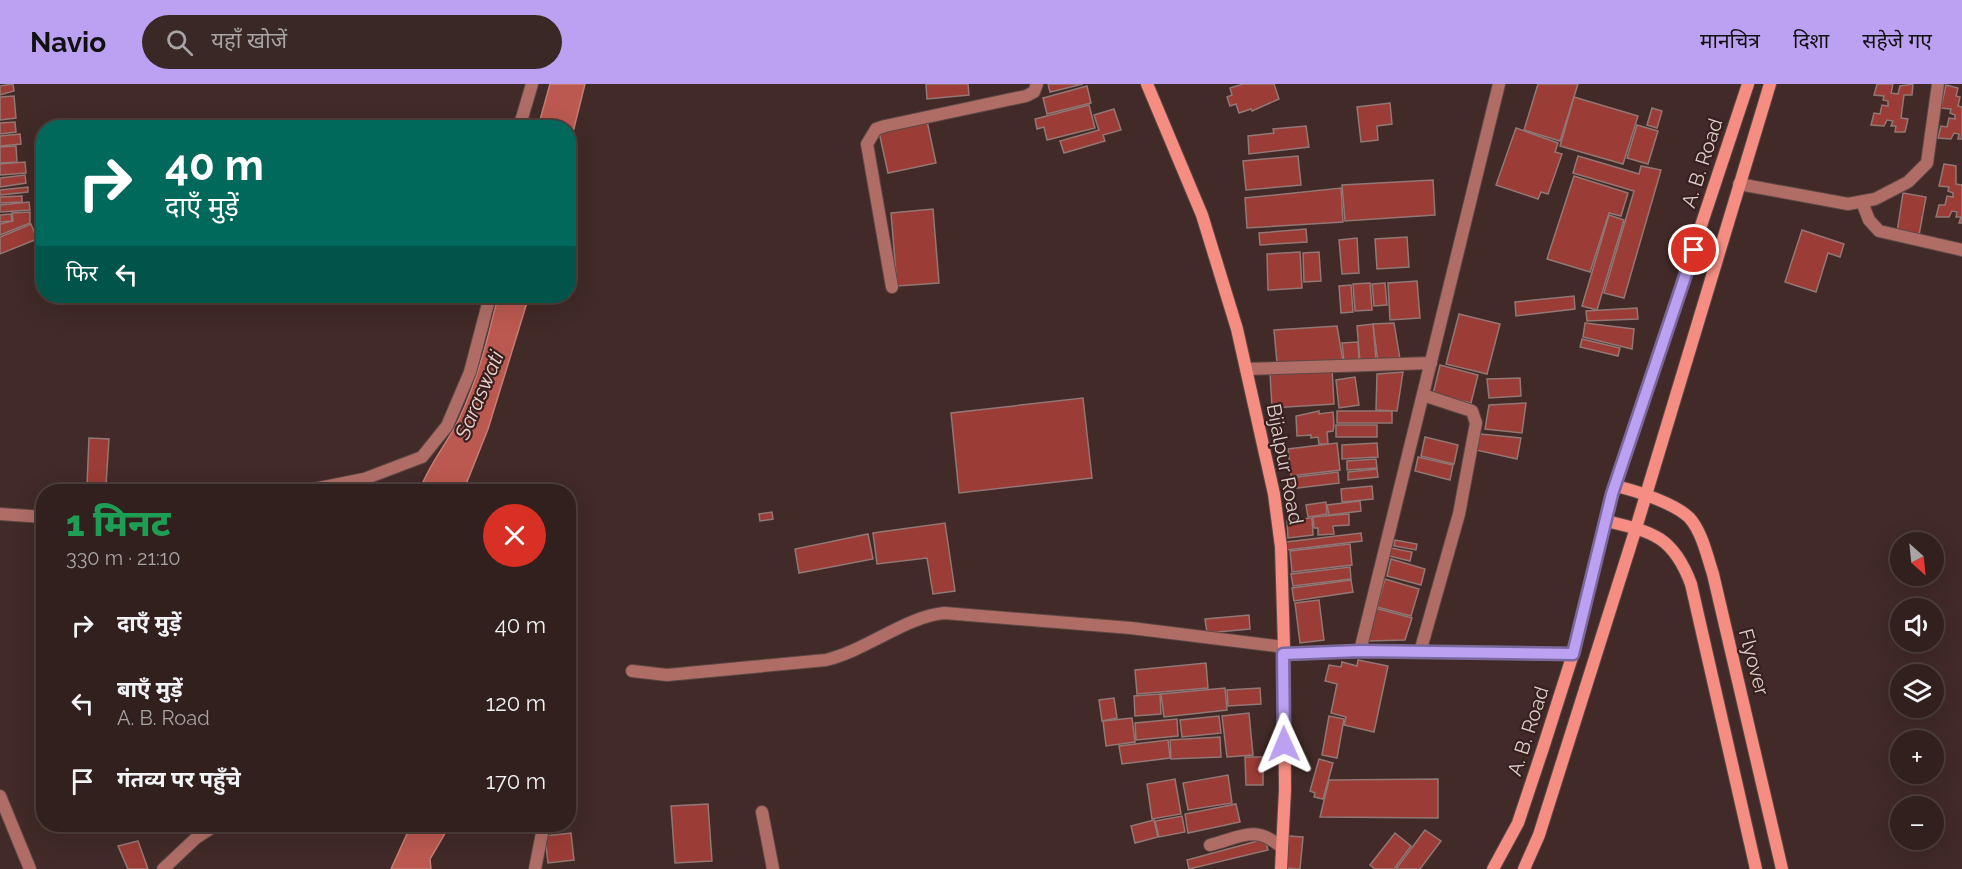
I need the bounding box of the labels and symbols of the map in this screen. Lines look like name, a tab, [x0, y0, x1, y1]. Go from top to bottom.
street label: A. B. Road	[1676, 115, 1728, 211]
pin	[1668, 224, 1719, 275]
water label: Saraswati	[449, 347, 509, 444]
street label: Bijalpur Road	[1262, 402, 1308, 526]
north arrow	[1890, 532, 1944, 586]
street label: Flyover	[1734, 626, 1774, 698]
street label: A. B. Road	[1502, 683, 1554, 779]
position arrow	[1252, 712, 1316, 776]

